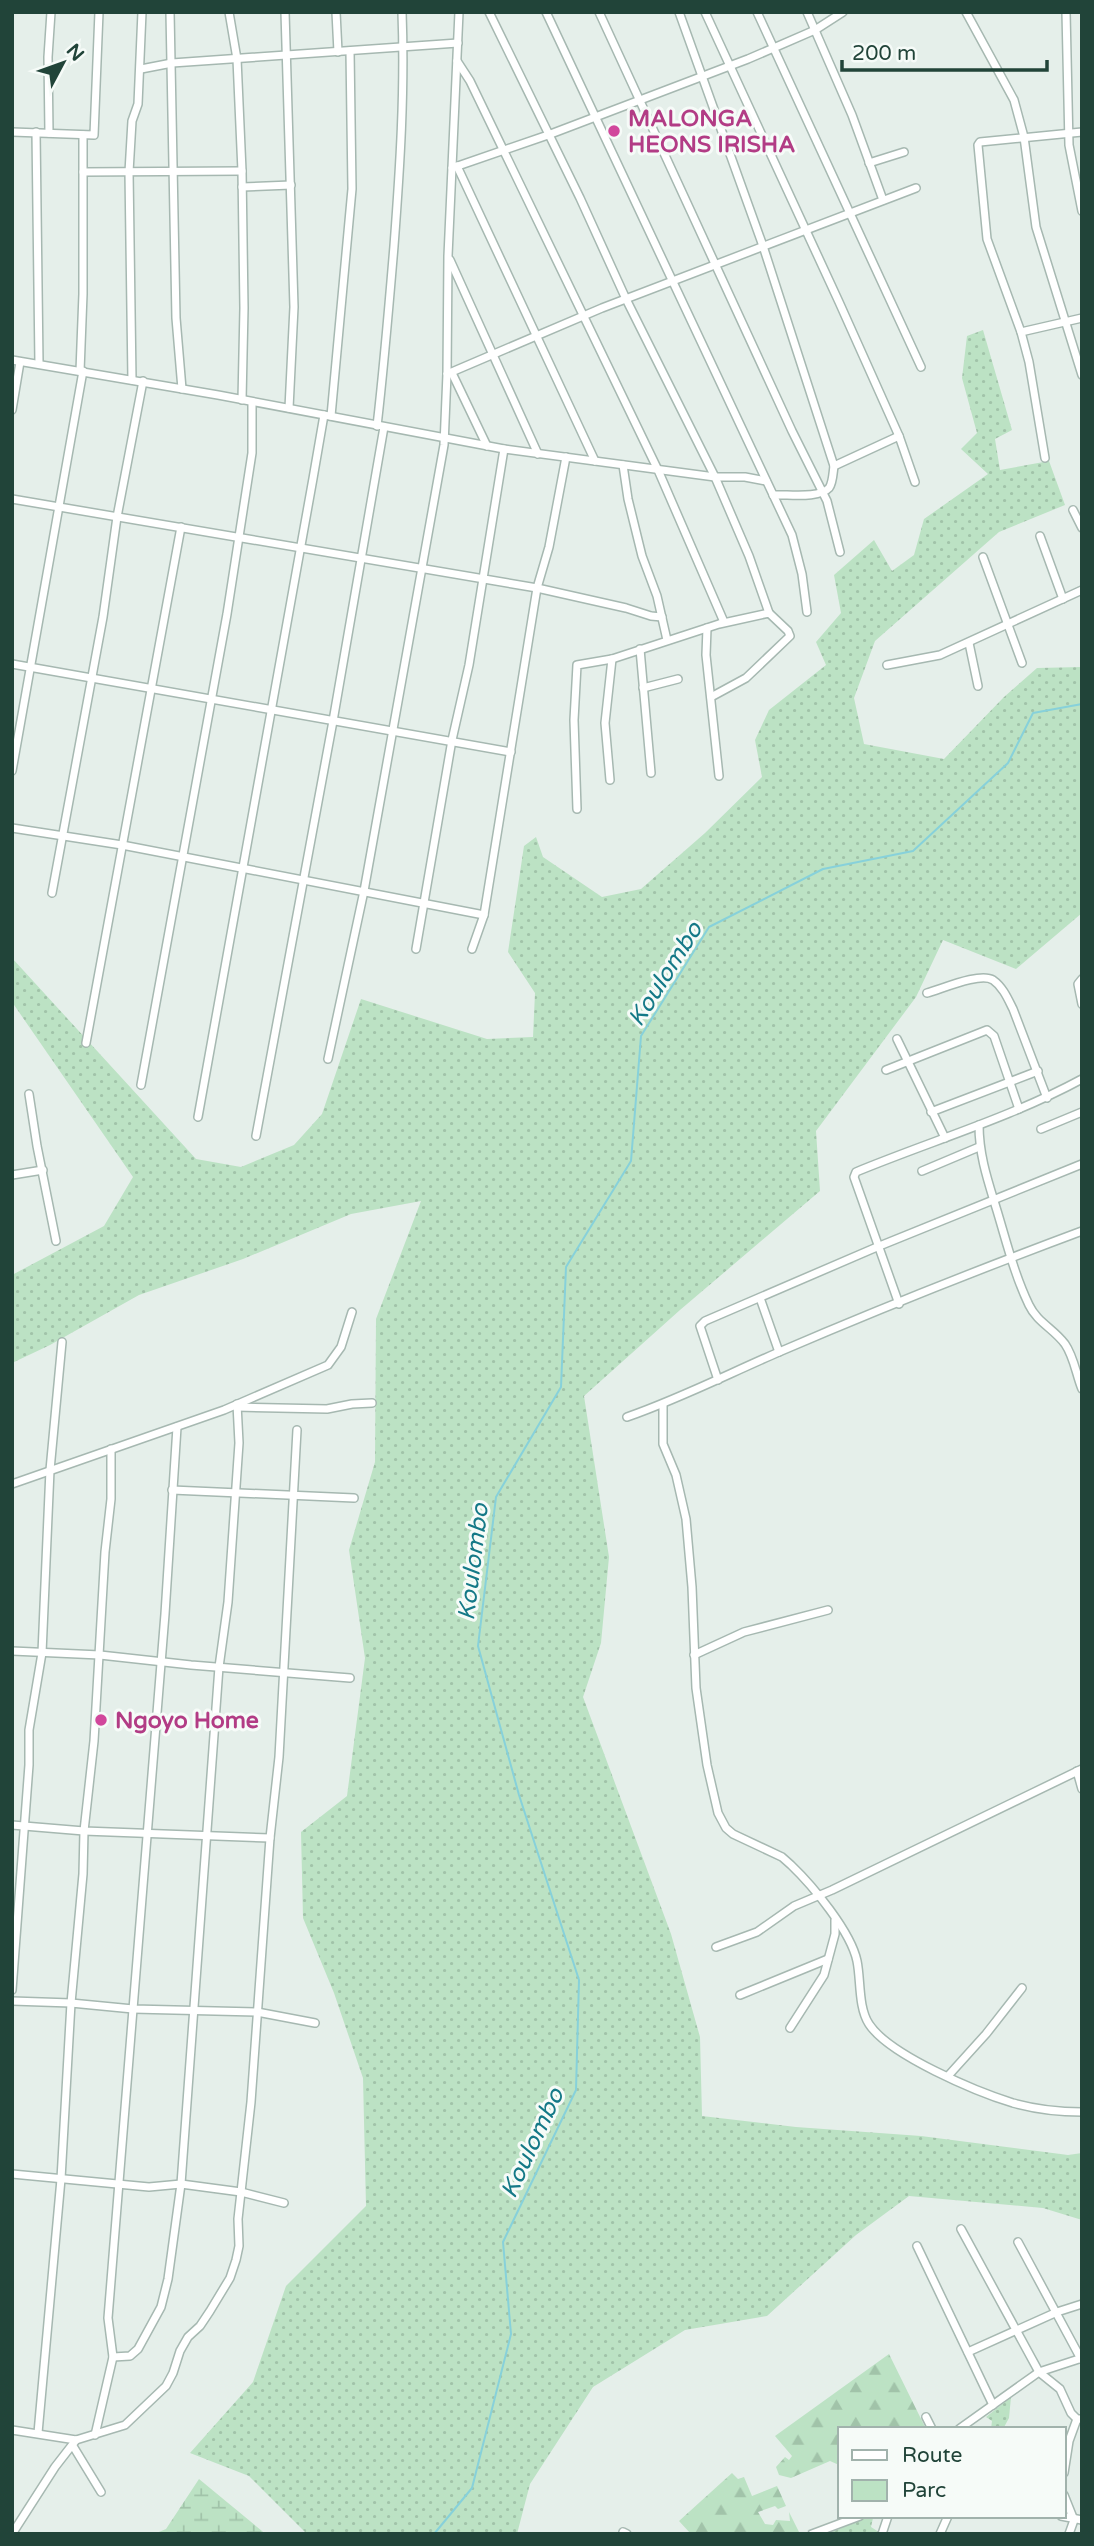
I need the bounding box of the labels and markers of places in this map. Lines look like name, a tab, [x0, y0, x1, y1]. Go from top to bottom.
place label: MALONGA HEONS IRISHA	[628, 105, 795, 159]
marker: MALONGA HEONS IRISHA	[606, 123, 622, 139]
place label: Ngoyo Home	[115, 1707, 259, 1735]
marker: Ngoyo Home	[93, 1712, 109, 1728]

